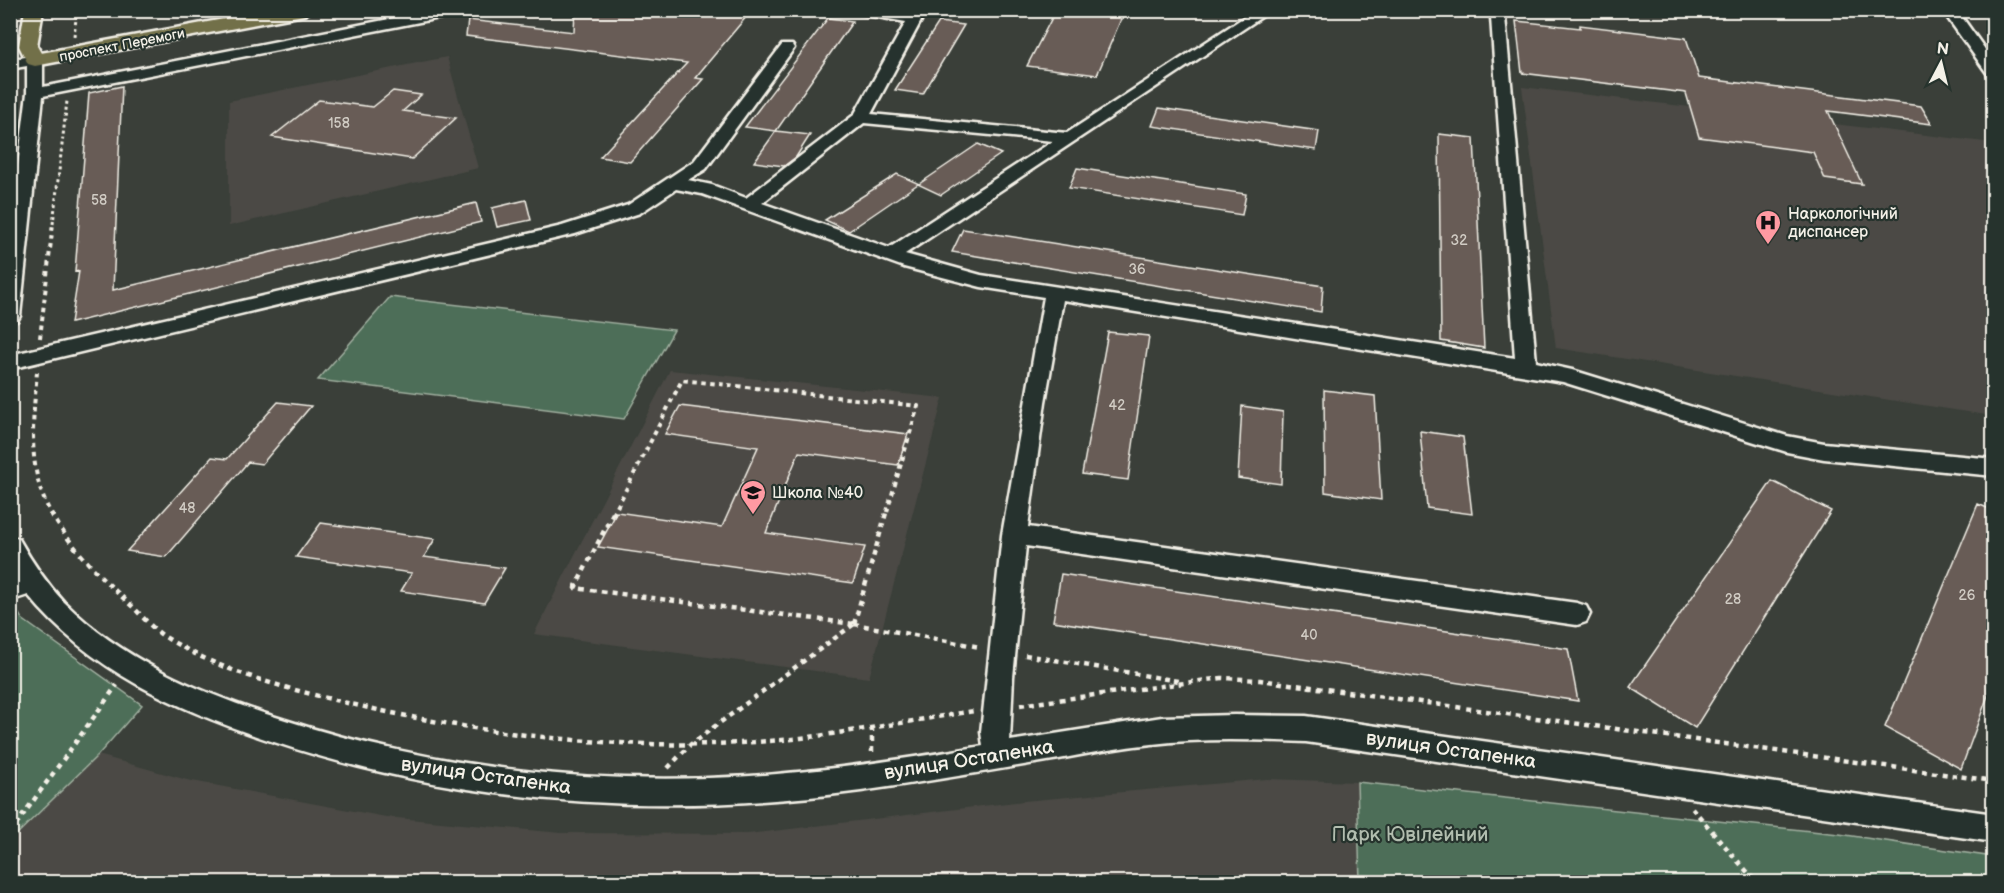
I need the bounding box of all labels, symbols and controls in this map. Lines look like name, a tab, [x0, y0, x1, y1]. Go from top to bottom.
street label: проспект Перемоги	[58, 24, 186, 66]
north arrow	[1911, 33, 1971, 93]
text: N	[1936, 39, 1950, 60]
house number: 158	[328, 115, 350, 132]
house number: 58	[91, 192, 107, 209]
place label: Наркологічний диспансер	[1788, 205, 1898, 242]
hospital icon: Наркологічний диспансер	[1753, 208, 1783, 246]
house number: 32	[1451, 232, 1468, 249]
house number: 36	[1128, 261, 1146, 278]
house number: 42	[1109, 397, 1126, 414]
school or university icon: Школа №40	[738, 478, 768, 516]
place label: Школа №40	[772, 484, 863, 503]
house number: 48	[179, 500, 195, 517]
house number: 26	[1959, 587, 1976, 604]
house number: 28	[1725, 591, 1741, 608]
house number: 40	[1301, 627, 1317, 644]
street label: вулиця Остапенка	[1364, 726, 1538, 774]
street label: вулиця Остапенка	[882, 735, 1056, 785]
street label: вулиця Остапенка	[399, 752, 573, 800]
park label: Парк Ювілейний	[1332, 823, 1488, 847]

